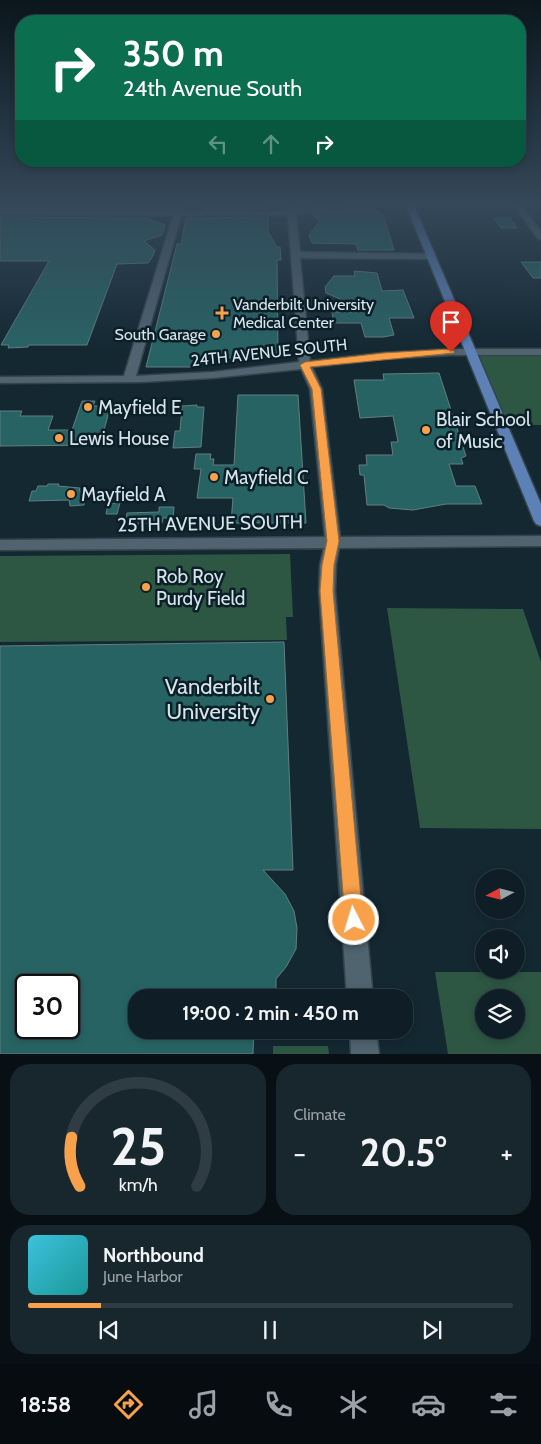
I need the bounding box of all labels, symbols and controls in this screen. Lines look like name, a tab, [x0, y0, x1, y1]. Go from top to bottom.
text: 350 m	[123, 32, 224, 75]
icon: right	[40, 35, 105, 100]
text: 24th Avenue South	[123, 75, 302, 102]
icon: left	[204, 130, 232, 158]
icon: ahead	[257, 130, 285, 158]
icon: right	[310, 130, 338, 158]
place label: Vanderbilt University Medical Center	[233, 295, 374, 332]
pin	[430, 301, 472, 352]
marker: Vanderbilt University Medical Center	[215, 306, 229, 320]
icon: arrive	[437, 308, 465, 336]
place label: South Garage	[115, 325, 206, 344]
marker: South Garage	[210, 328, 222, 340]
street label: 24TH AVENUE SOUTH	[190, 335, 348, 370]
place label: Mayfield E	[98, 396, 181, 419]
marker: Mayfield E	[82, 401, 94, 413]
place label: Blair School of Music	[436, 408, 531, 453]
marker: Blair School of Music	[420, 424, 432, 436]
place label: Lewis House	[69, 427, 169, 450]
marker: Lewis House	[53, 432, 65, 444]
place label: Mayfield C	[224, 466, 309, 489]
marker: Mayfield C	[208, 471, 220, 483]
place label: Mayfield A	[81, 483, 166, 506]
marker: Mayfield A	[65, 488, 77, 500]
street label: 25TH AVENUE SOUTH	[117, 510, 303, 537]
place label: Rob Roy Purdy Field	[156, 565, 245, 610]
marker: Rob Roy Purdy Field	[140, 581, 152, 593]
place label: Vanderbilt University	[165, 673, 261, 725]
marker: Vanderbilt University	[264, 693, 276, 705]
north arrow	[475, 869, 525, 919]
map controls	[475, 869, 525, 1039]
position arrow	[327, 893, 379, 945]
button: sound	[475, 929, 525, 979]
speed limit sign: 30	[15, 974, 80, 1039]
button: layers	[475, 989, 525, 1039]
text: 19:00 · 2 min · 450 m	[182, 1002, 359, 1025]
text: Climate	[294, 1105, 346, 1124]
text: 25	[110, 1115, 165, 1178]
text: 20.5°	[360, 1129, 446, 1176]
text: −	[294, 1136, 306, 1170]
text: +	[501, 1136, 513, 1170]
text: km/h	[118, 1174, 157, 1195]
text: Northbound	[103, 1244, 204, 1267]
text: June Harbor	[103, 1267, 183, 1286]
icon: previous	[95, 1316, 123, 1344]
icon: pause	[256, 1316, 284, 1344]
icon: next	[418, 1316, 446, 1344]
icon: directions	[111, 1387, 146, 1422]
icon: music	[186, 1387, 221, 1422]
icon: phone	[261, 1387, 296, 1422]
icon: climate	[336, 1387, 371, 1422]
icon: car	[411, 1387, 446, 1422]
icon: filters	[486, 1387, 521, 1422]
text: 18:58	[20, 1391, 71, 1418]

